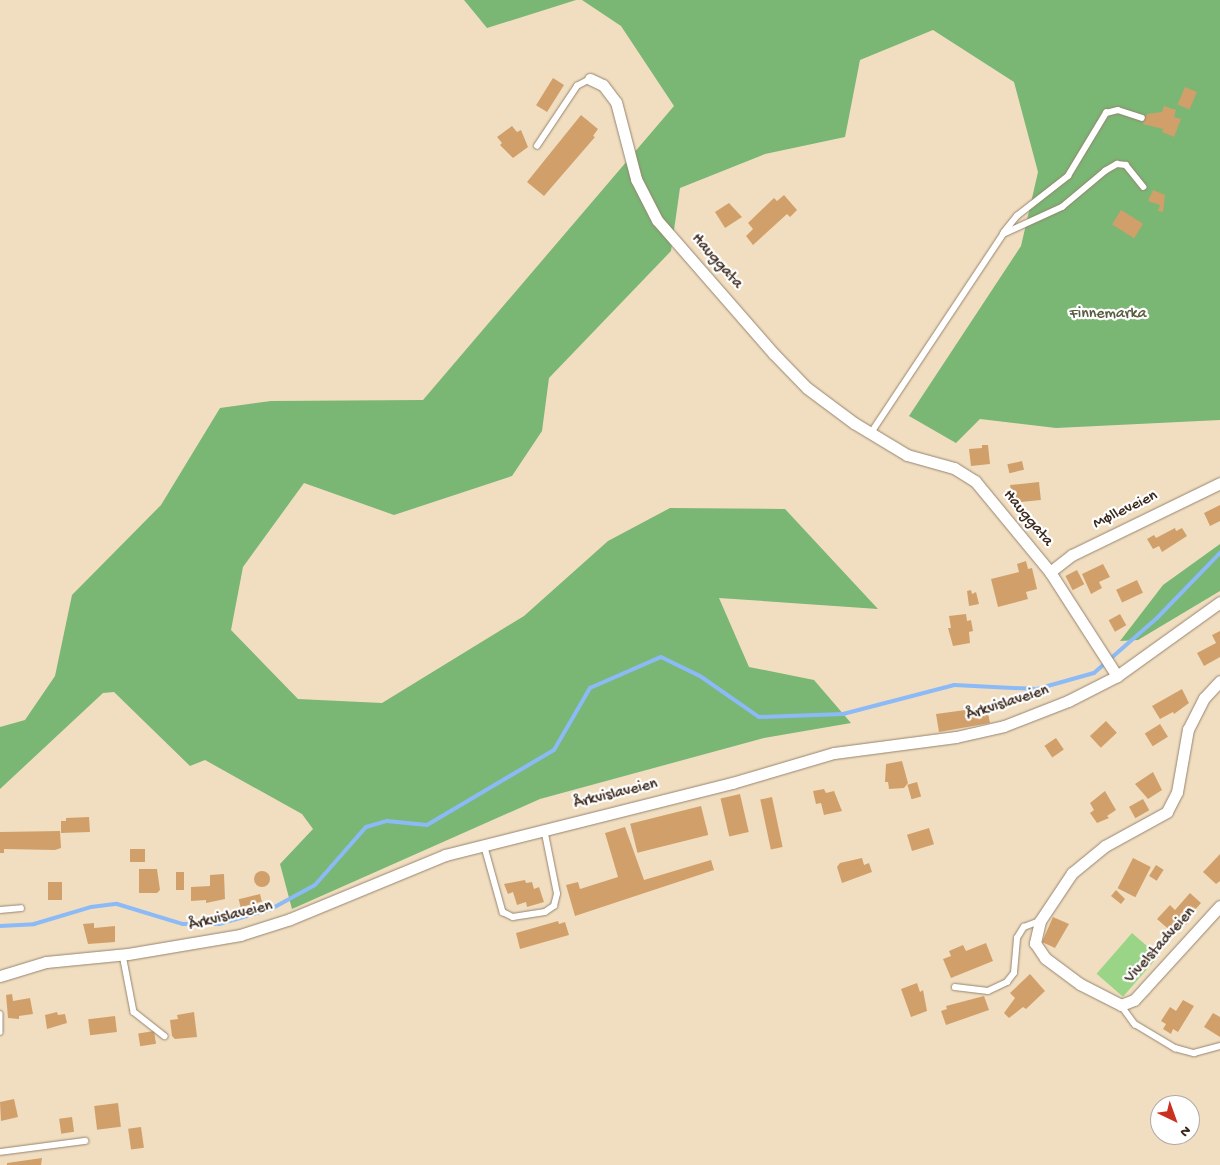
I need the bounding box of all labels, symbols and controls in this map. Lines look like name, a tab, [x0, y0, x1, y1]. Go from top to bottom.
street label: Hauggata	[686, 230, 746, 294]
park label: Finnemarka	[1069, 305, 1147, 325]
street label: Hauggata	[998, 487, 1056, 551]
street label: Mølleveien	[1091, 487, 1161, 535]
street label: Årkvislaveien	[964, 682, 1052, 726]
street label: Årkvislaveien	[572, 775, 660, 815]
street label: Årkvislaveien	[187, 897, 275, 937]
street label: Vivelstadveien	[1122, 904, 1200, 988]
north arrow	[1150, 1095, 1200, 1145]
text: N	[1176, 1121, 1194, 1140]

